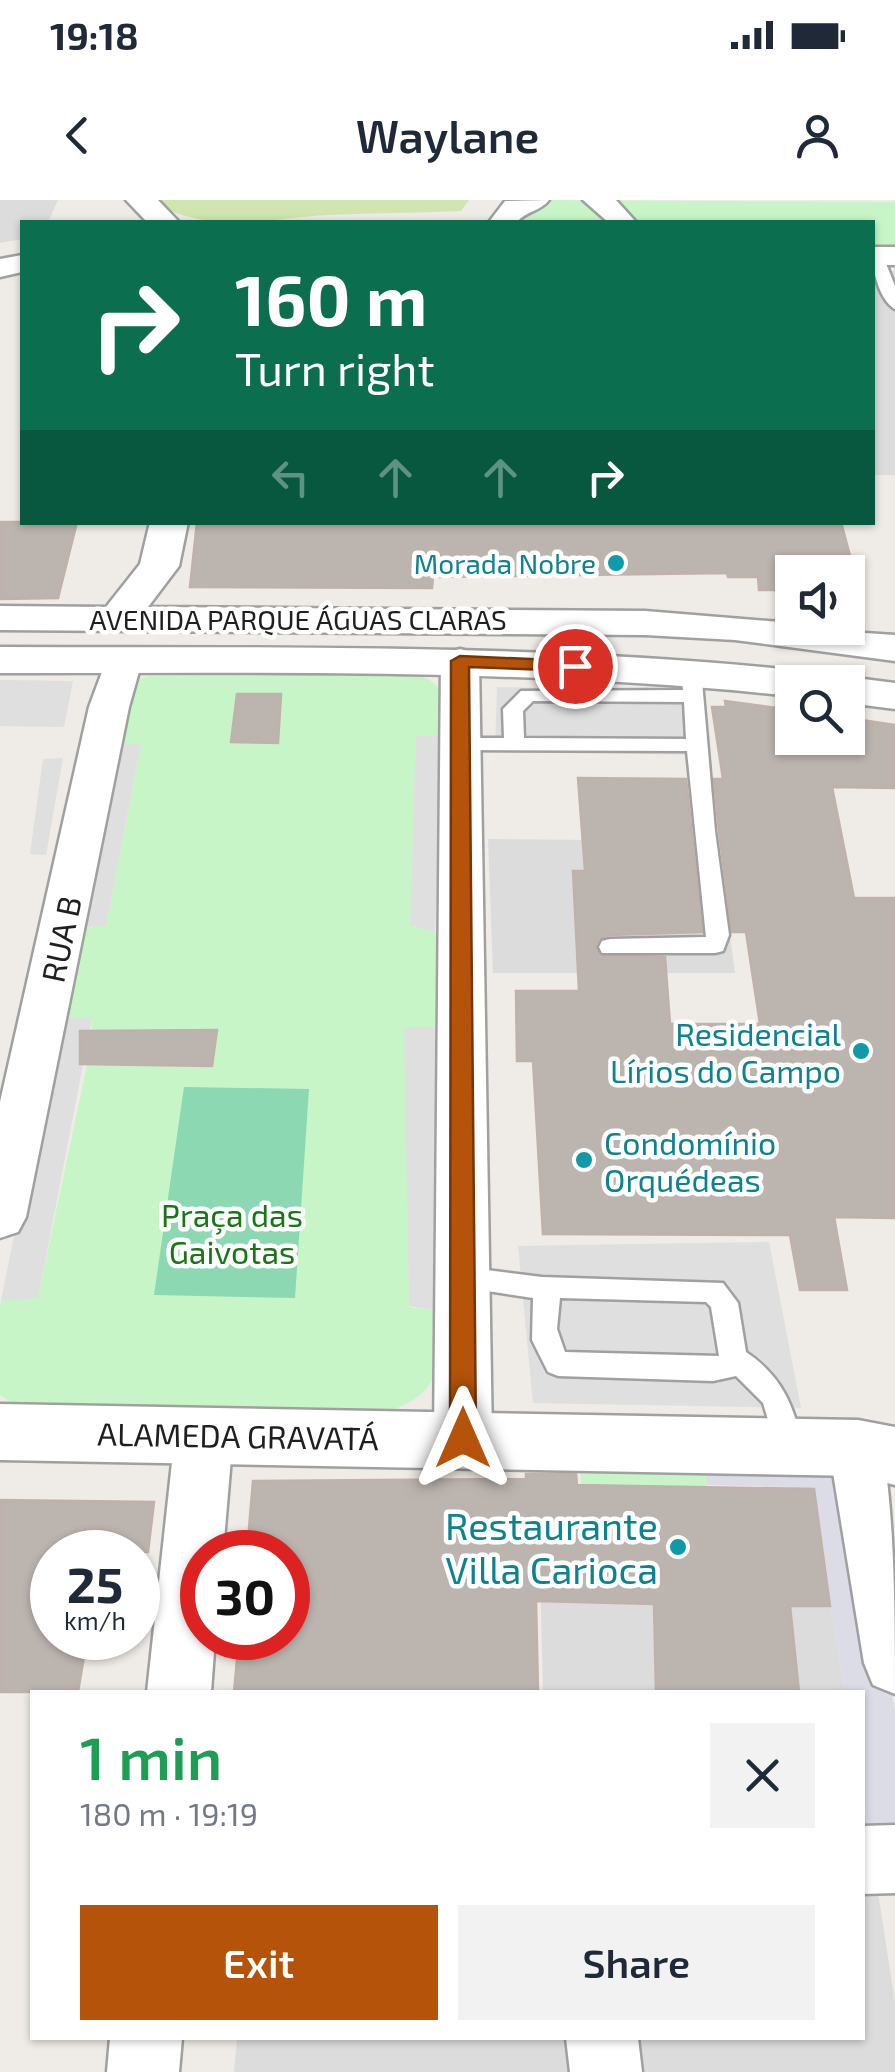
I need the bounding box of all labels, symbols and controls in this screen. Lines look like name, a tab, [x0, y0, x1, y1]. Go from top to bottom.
text: 19:18	[50, 12, 139, 58]
icon: back	[50, 108, 105, 163]
text: Waylane	[356, 108, 539, 162]
icon: person	[790, 108, 845, 163]
text: 160 m	[235, 256, 428, 340]
icon: right	[70, 260, 200, 390]
text: Turn right	[235, 341, 435, 395]
icon: left	[263, 450, 318, 505]
icon: ahead	[368, 450, 423, 505]
icon: ahead	[473, 450, 528, 505]
icon: right	[578, 450, 633, 505]
place label: Morada Nobre	[414, 546, 596, 580]
marker: Morada Nobre	[605, 552, 627, 574]
map controls	[775, 555, 865, 755]
button: sound	[775, 555, 865, 645]
street label: AVENIDA PARQUE ÁGUAS CLARAS	[89, 602, 507, 636]
pin	[533, 624, 618, 709]
icon: arrive	[548, 639, 603, 694]
button: search	[775, 665, 865, 755]
street label: RUA B	[32, 892, 88, 986]
place label: Residencial Lírios do Campo	[610, 1014, 841, 1089]
marker: Residencial Lírios do Campo	[850, 1040, 872, 1062]
place label: Condomínio Orquédeas	[604, 1123, 776, 1198]
marker: Condomínio Orquédeas	[573, 1149, 595, 1171]
park label: Praça das Gaivotas	[161, 1195, 303, 1270]
position arrow	[411, 1386, 515, 1490]
street label: ALAMEDA GRAVATÁ	[97, 1414, 379, 1456]
place label: Restaurante Villa Carioca	[445, 1502, 658, 1592]
speed limit sign: 30	[180, 1530, 310, 1660]
marker: Restaurante Villa Carioca	[667, 1536, 689, 1558]
text: 25	[67, 1553, 123, 1613]
text: km/h	[64, 1605, 126, 1635]
text: 1 min	[80, 1720, 222, 1792]
button: close	[710, 1723, 815, 1828]
text: 180 m · 19:19	[80, 1794, 258, 1832]
button: Exit	[80, 1905, 438, 2020]
button: Share	[458, 1905, 815, 2020]

